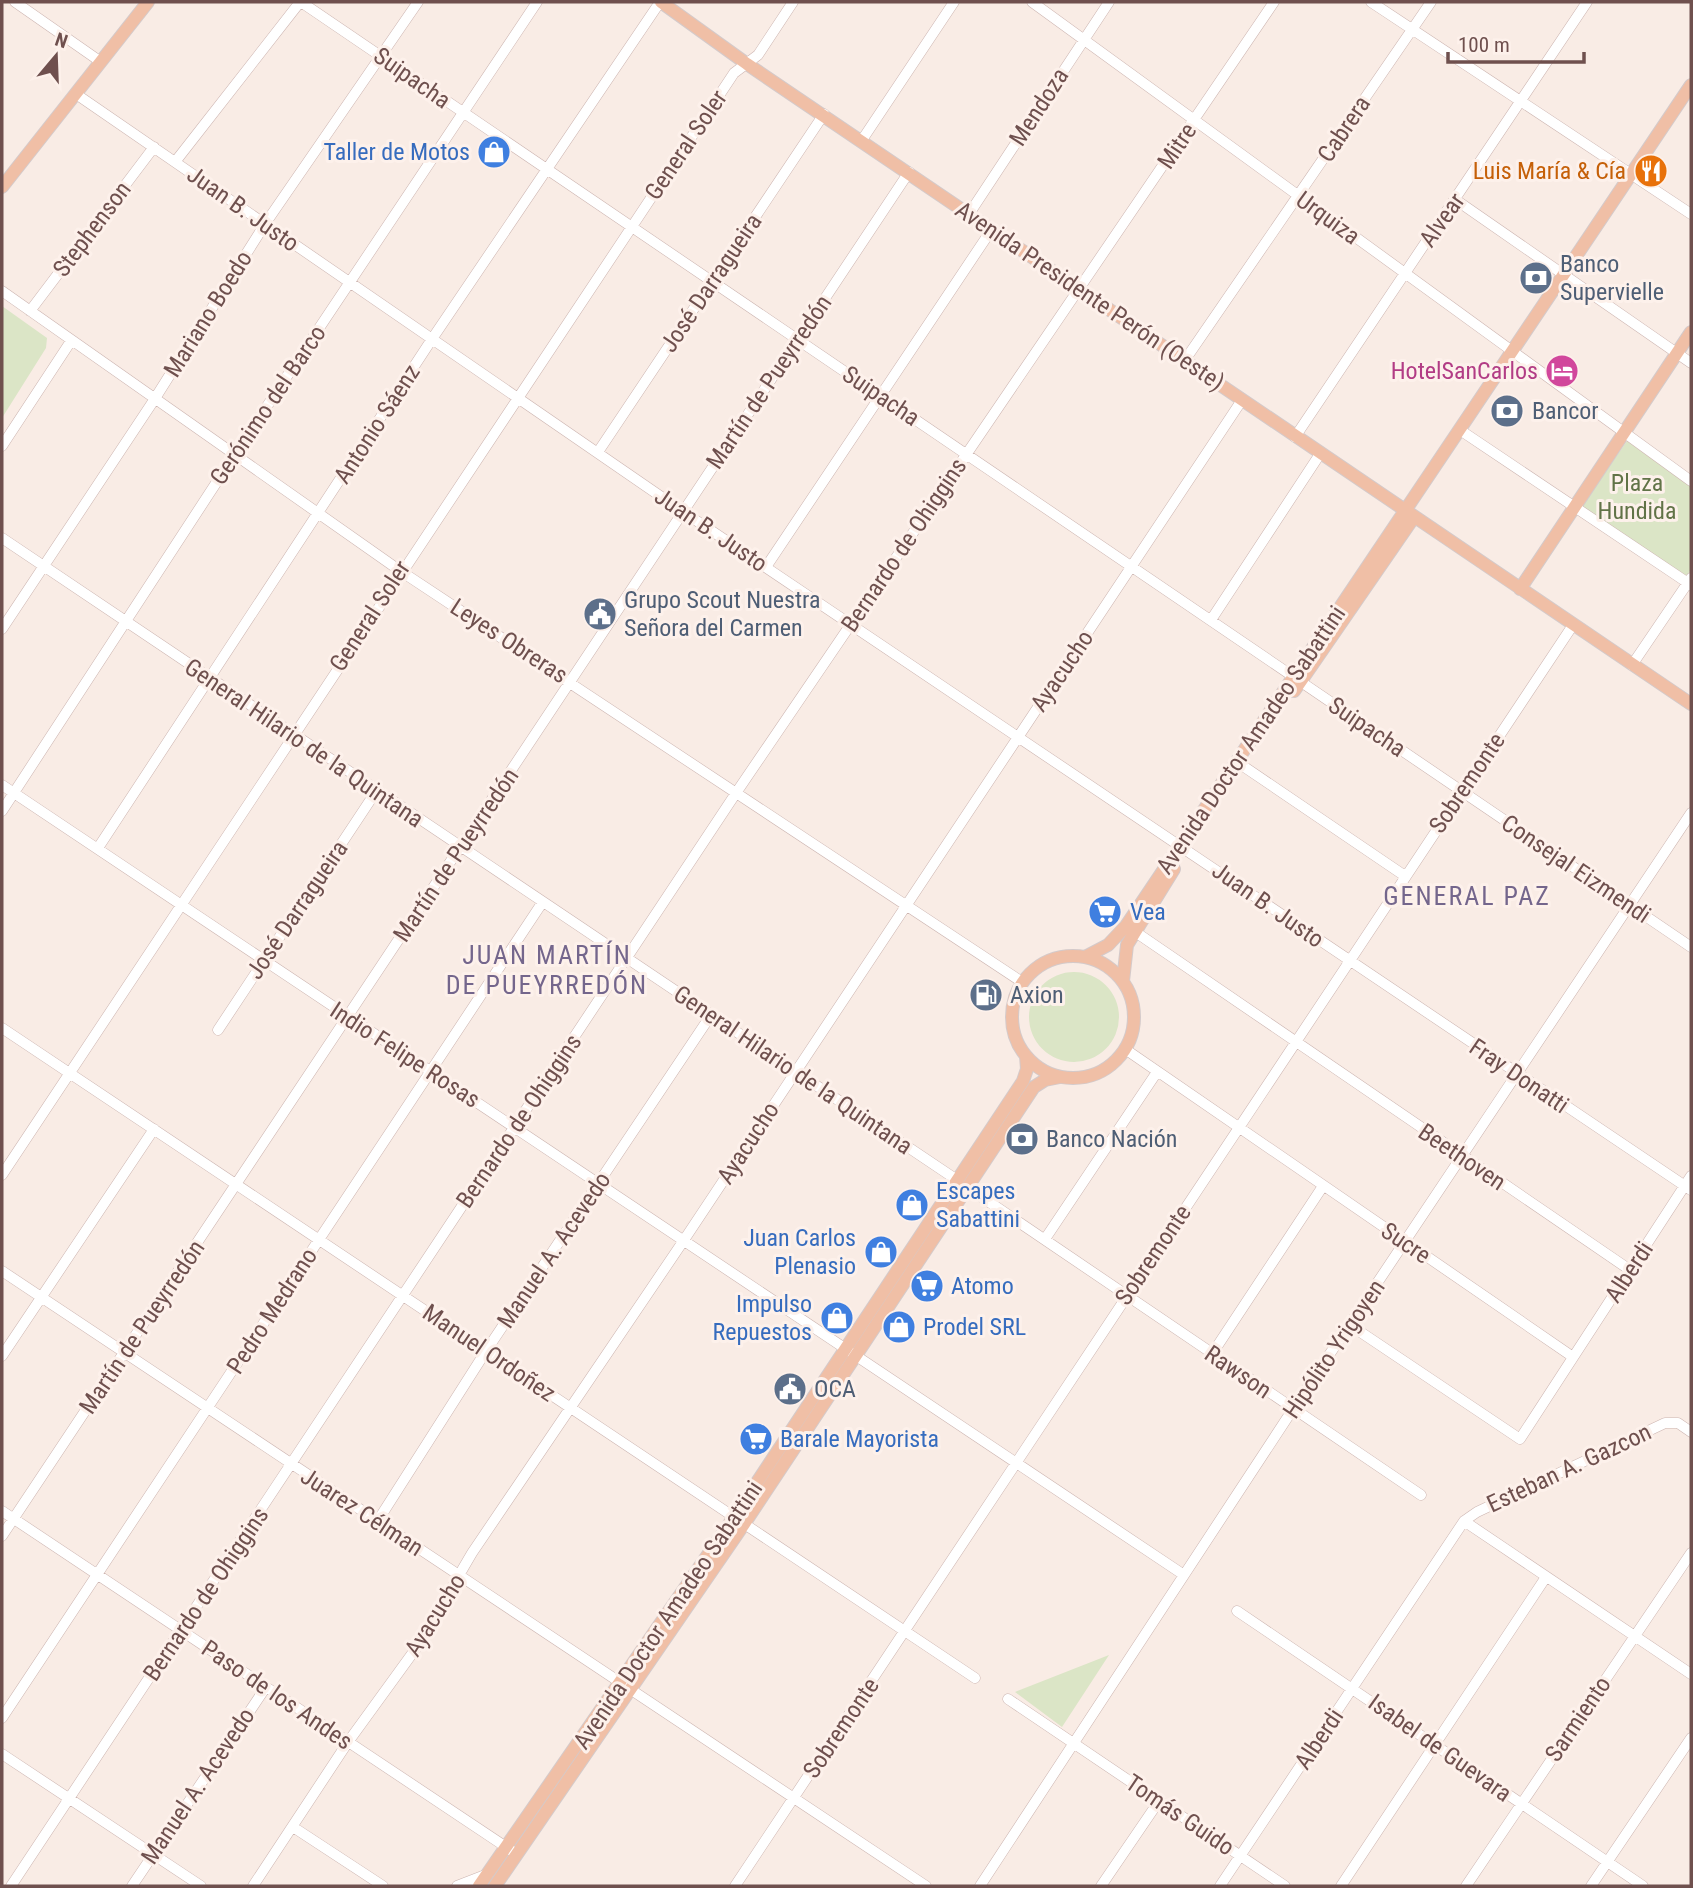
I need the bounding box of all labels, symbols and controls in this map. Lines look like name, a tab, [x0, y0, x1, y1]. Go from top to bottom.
north arrow	[21, 21, 91, 91]
scale bar	[1448, 21, 1584, 65]
text: N	[52, 28, 71, 53]
text: 100 m	[1458, 33, 1510, 57]
street label: Suipacha	[368, 42, 456, 114]
street label: Mendoza	[1004, 63, 1074, 151]
street label: General Soler	[639, 85, 733, 205]
street label: Cabrera	[1312, 91, 1376, 167]
street label: Mitre	[1152, 118, 1202, 174]
shop icon: Taller de Motos	[475, 133, 513, 171]
place label: Taller de Motos	[324, 138, 470, 166]
restaurant icon: Luis María & Cía	[1632, 152, 1670, 190]
place label: Luis María & Cía	[1473, 157, 1626, 185]
street label: Juan B. Justo	[182, 160, 304, 258]
street label: Stephenson	[47, 176, 137, 282]
street label: Urquiza	[1291, 186, 1365, 250]
street label: Alvear	[1413, 188, 1471, 252]
street label: Avenida Presidente Perón (Oeste)	[950, 195, 1230, 397]
street label: José Darragueira	[654, 209, 768, 357]
street label: Mariano Boedo	[158, 246, 258, 382]
place label: Banco Supervielle	[1560, 250, 1664, 306]
bank icon: Banco Supervielle	[1517, 259, 1555, 297]
street label: Martín de Pueyrredón	[701, 290, 837, 474]
street label: Gerónimo del Barco	[204, 320, 332, 490]
hotel icon: HotelSanCarlos	[1543, 352, 1581, 390]
place label: HotelSanCarlos	[1391, 357, 1538, 385]
street label: Antonio Sáenz	[328, 359, 426, 489]
street label: Suipacha	[837, 360, 925, 432]
bank icon: Bancor	[1488, 392, 1526, 430]
place label: Bancor	[1532, 397, 1599, 425]
street label: Bernardo de Ohiggins	[836, 453, 972, 637]
park label: Plaza Hundida	[1598, 469, 1676, 525]
street label: Juan B. Justo	[649, 482, 773, 578]
street label: General Soler	[324, 555, 416, 677]
place label: Grupo Scout Nuestra Señora del Carmen	[624, 586, 820, 642]
street label: Leyes Obreras	[445, 593, 573, 689]
public building icon: Grupo Scout Nuestra Señora del Carmen	[581, 595, 619, 633]
street label: Avenida Doctor Amadeo Sabattini	[1151, 601, 1351, 879]
street label: Ayacucho	[1025, 625, 1099, 717]
street label: General Hilario de la Quintana	[179, 653, 429, 833]
street label: Suipacha	[1323, 691, 1411, 763]
street label: Sobremonte	[1423, 728, 1511, 838]
street label: Martín de Pueyrredón	[388, 763, 524, 947]
street label: Consejal Eizmendi	[1496, 809, 1656, 929]
street label: José Darragueira	[240, 836, 354, 984]
street label: Juan B. Justo	[1207, 856, 1329, 954]
district label: GENERAL PAZ	[1383, 881, 1551, 911]
supermarket icon: Vea	[1086, 893, 1124, 931]
place label: Vea	[1130, 898, 1166, 926]
district label: JUAN MARTÍN DE PUEYRREDÓN	[446, 940, 648, 1000]
fuel station icon: Axion	[967, 976, 1005, 1014]
street label: General Hilario de la Quintana	[668, 980, 918, 1160]
place label: Axion	[1010, 981, 1064, 1009]
street label: Indio Felipe Rosas	[325, 996, 485, 1114]
street label: Bernardo de Ohiggins	[451, 1029, 587, 1213]
street label: Fray Donatti	[1464, 1033, 1574, 1119]
street label: Ayacucho	[711, 1097, 785, 1189]
street label: Beethoven	[1413, 1118, 1511, 1196]
bank icon: Banco Nación	[1003, 1120, 1041, 1158]
place label: Banco Nación	[1046, 1125, 1178, 1153]
street label: Manuel A. Acevedo	[491, 1167, 617, 1333]
place label: Escapes Sabattini	[936, 1177, 1020, 1233]
shop icon: Escapes Sabattini	[893, 1186, 931, 1224]
street label: Sobremonte	[1109, 1200, 1197, 1310]
street label: Sucre	[1376, 1216, 1436, 1270]
place label: Juan Carlos Plenasio	[743, 1224, 856, 1280]
shop icon: Juan Carlos Plenasio	[862, 1233, 900, 1271]
street label: Martín de Pueyrredón	[74, 1235, 210, 1419]
street label: Alberdi	[1599, 1236, 1659, 1308]
street label: Pedro Medrano	[221, 1243, 323, 1379]
supermarket icon: Atomo	[908, 1267, 946, 1305]
place label: Atomo	[951, 1272, 1014, 1300]
street label: Hipólito Yrigoyen	[1277, 1274, 1391, 1424]
place label: Impulso Repuestos	[713, 1290, 812, 1346]
street label: Manuel Ordoñez	[417, 1298, 561, 1408]
shop icon: Impulso Repuestos	[818, 1299, 856, 1337]
shop icon: Prodel SRL	[880, 1308, 918, 1346]
place label: Prodel SRL	[923, 1313, 1026, 1341]
street label: Rawson	[1199, 1340, 1277, 1404]
public building icon: OCA	[771, 1370, 809, 1408]
place label: OCA	[814, 1375, 856, 1403]
street label: Esteban A. Gazcon	[1482, 1418, 1656, 1518]
supermarket icon: Barale Mayorista	[737, 1420, 775, 1458]
place label: Barale Mayorista	[780, 1425, 939, 1453]
street label: Juarez Célman	[295, 1462, 429, 1562]
street label: Avenida Doctor Amadeo Sabattini	[568, 1476, 768, 1754]
street label: Bernardo de Ohiggins	[138, 1502, 274, 1686]
street label: Ayacucho	[399, 1569, 471, 1661]
street label: Paso de los Andes	[196, 1634, 358, 1756]
street label: Sarmiento	[1539, 1671, 1617, 1767]
street label: Sobremonte	[797, 1673, 885, 1783]
street label: Isabel de Guevara	[1363, 1688, 1517, 1808]
street label: Manuel A. Acevedo	[135, 1703, 261, 1869]
street label: Alberdi	[1289, 1703, 1349, 1775]
street label: Tomás Guido	[1121, 1769, 1239, 1861]

